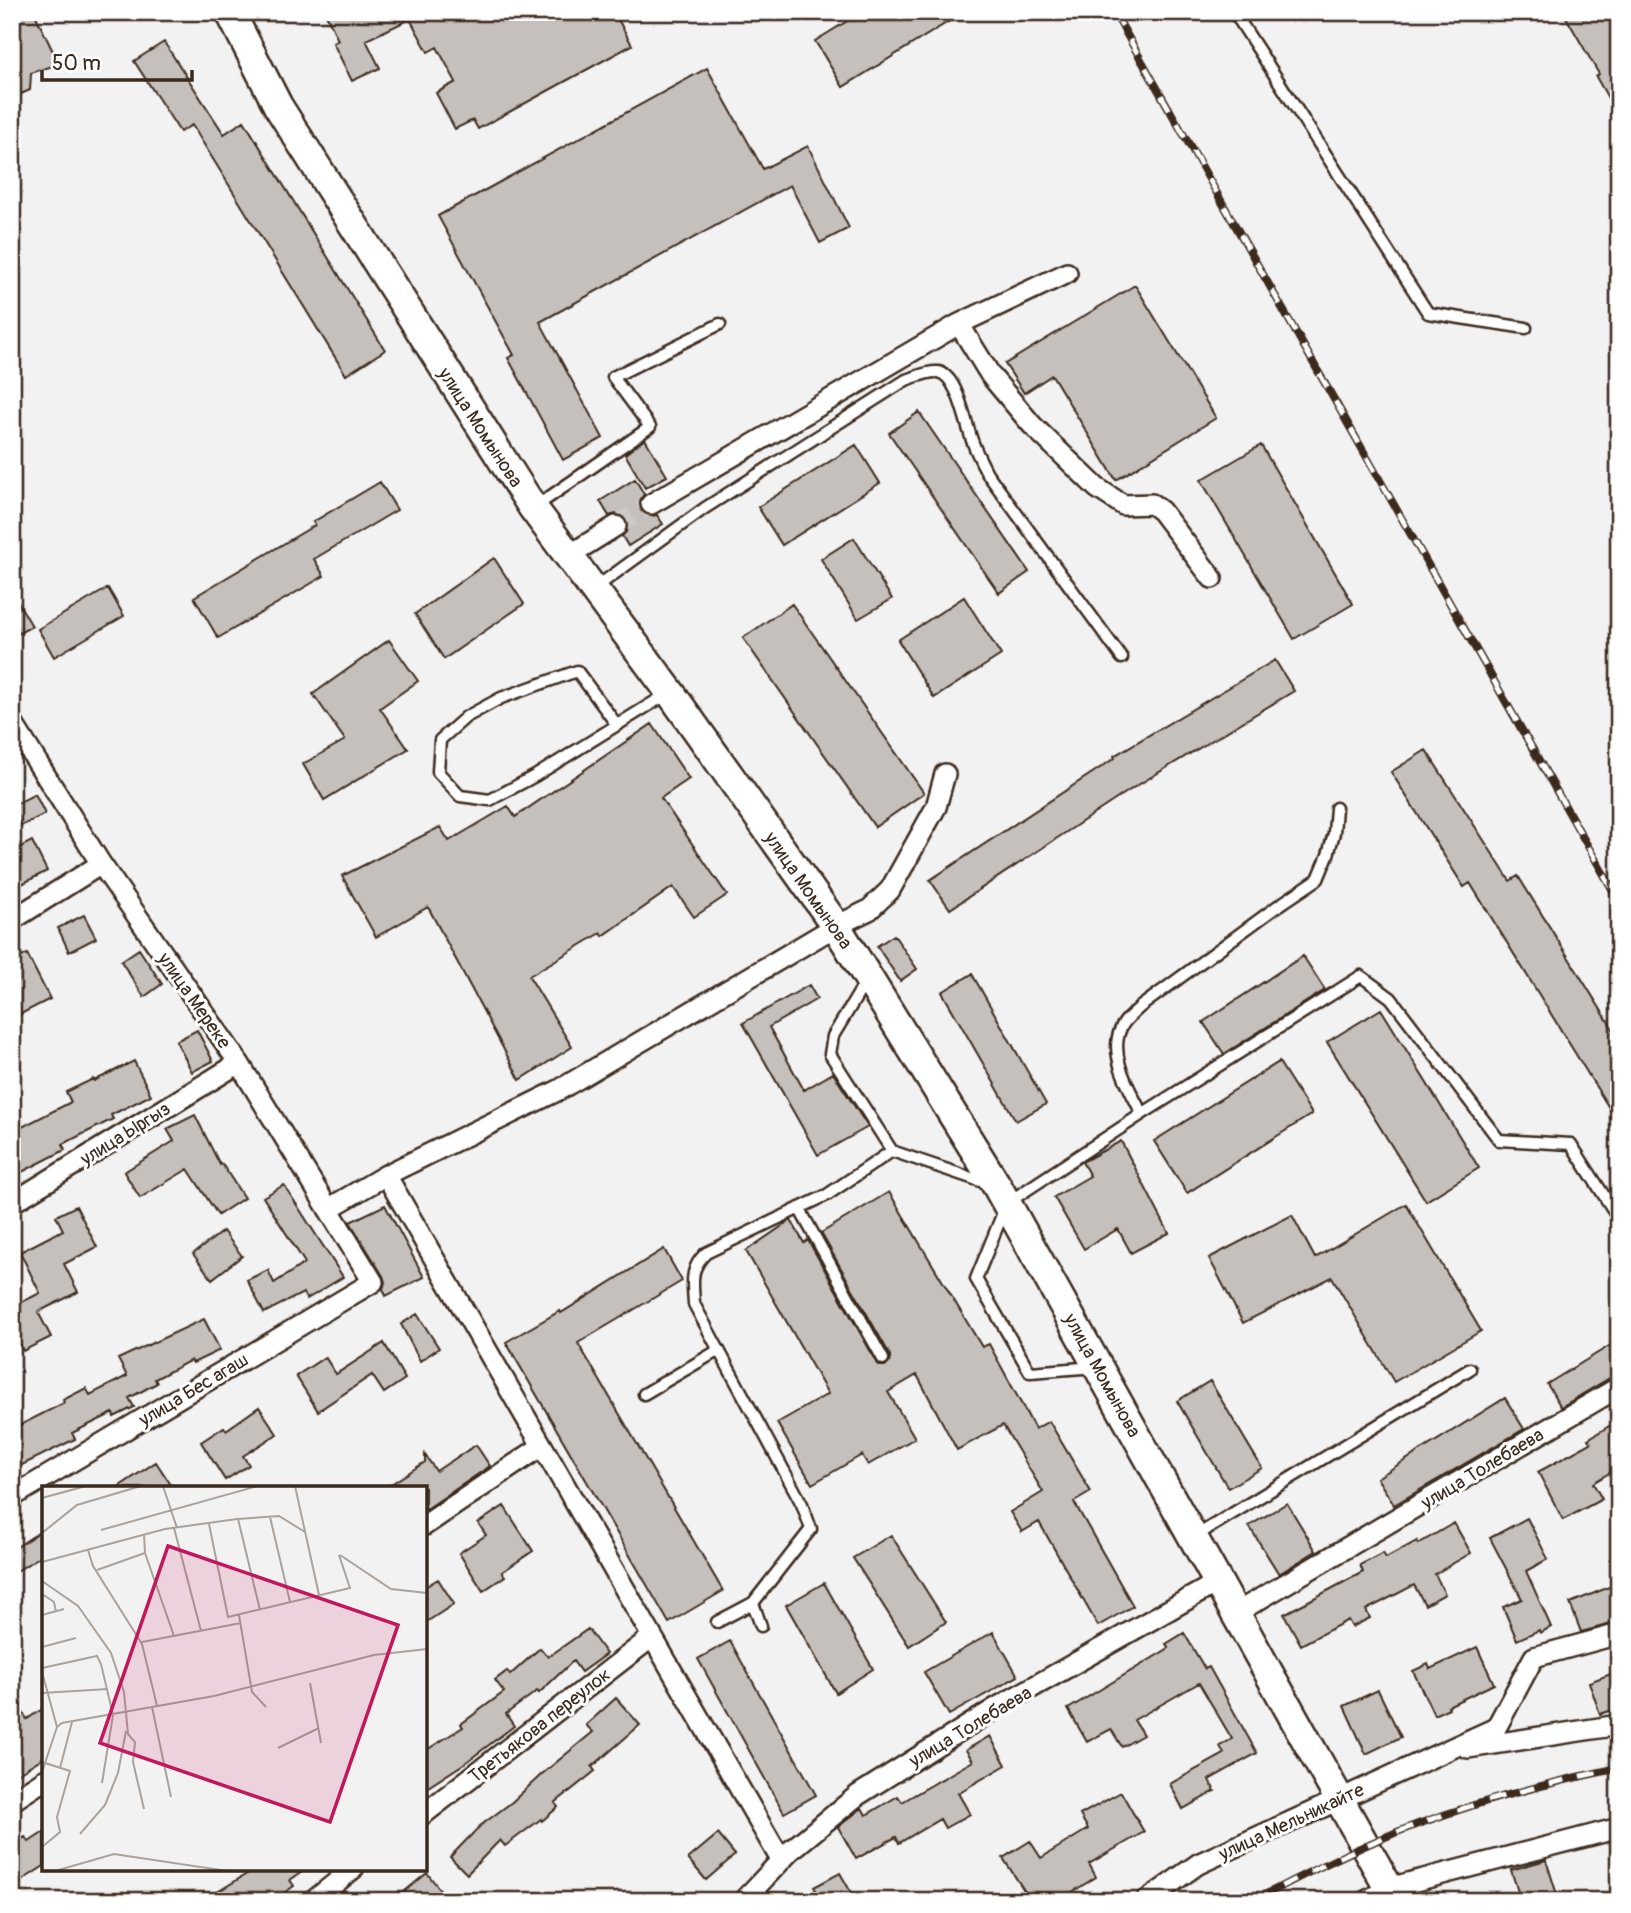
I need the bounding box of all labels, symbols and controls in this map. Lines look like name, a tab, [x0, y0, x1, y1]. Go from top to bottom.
scale bar	[42, 38, 192, 82]
text: 50 m	[52, 50, 101, 77]
street label: улица Момынова	[432, 362, 528, 492]
street label: улица Момынова	[758, 826, 858, 954]
street label: улица Мереке	[152, 947, 236, 1054]
street label: улица Ыргыз	[75, 1097, 175, 1172]
street label: улица Момынова	[1058, 1308, 1146, 1442]
street label: улица Бес агаш	[134, 1348, 253, 1432]
street label: улица Толебаева	[1416, 1423, 1548, 1515]
inset map	[42, 1486, 427, 1871]
street label: Третьякова переулок	[464, 1663, 616, 1789]
street label: улица Толебаева	[904, 1681, 1036, 1773]
street label: улица Мельникайте	[1214, 1777, 1369, 1867]

